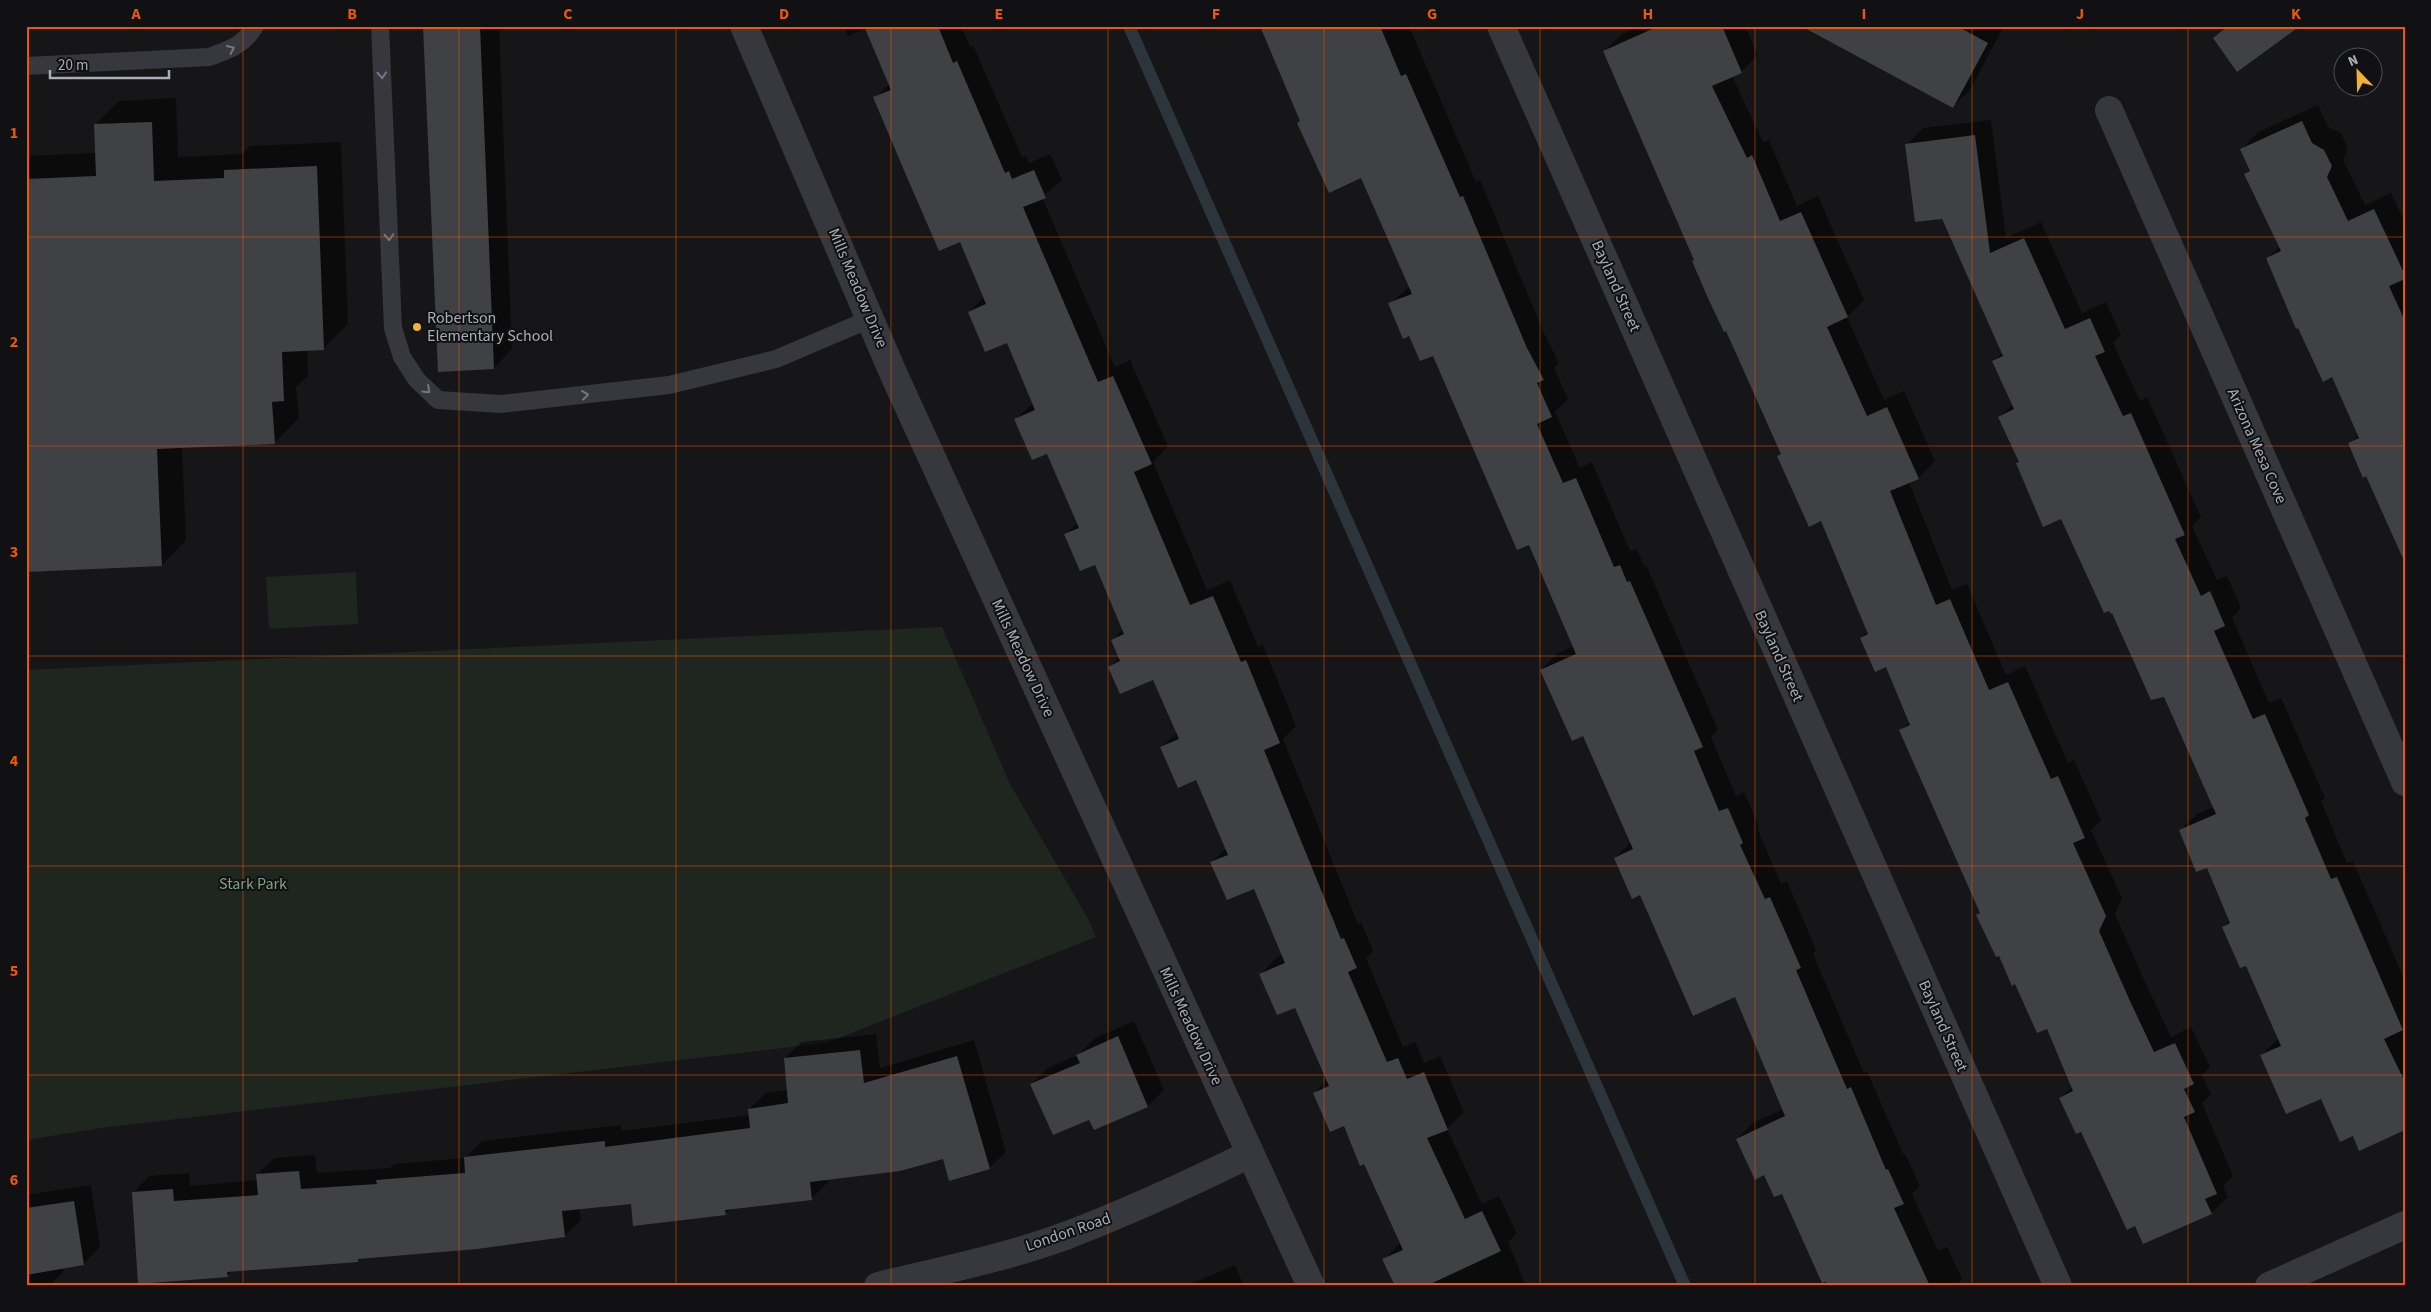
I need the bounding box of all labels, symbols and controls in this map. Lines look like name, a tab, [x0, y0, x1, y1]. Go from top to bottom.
text: A	[130, 3, 141, 25]
text: B	[347, 3, 357, 25]
text: C	[563, 3, 573, 25]
text: D	[779, 3, 789, 25]
text: E	[995, 3, 1003, 25]
text: F	[1212, 3, 1220, 25]
text: G	[1427, 3, 1437, 25]
text: H	[1643, 3, 1653, 25]
text: I	[1862, 3, 1866, 25]
text: J	[2076, 3, 2084, 25]
text: K	[2291, 3, 2301, 25]
one-way arrow	[225, 45, 234, 55]
scale bar	[50, 48, 169, 80]
north arrow	[2334, 48, 2384, 98]
text: N	[2345, 50, 2362, 72]
text: 20 m	[58, 55, 88, 76]
one-way arrow	[377, 72, 387, 79]
text: 1	[10, 122, 18, 144]
street label: Mills Meadow Drive	[823, 225, 893, 351]
one-way arrow	[384, 234, 395, 242]
street label: Bayland Street	[1586, 237, 1646, 336]
place label: Robertson Elementary School	[427, 307, 553, 347]
marker: Robertson Elementary School	[411, 321, 423, 333]
text: 2	[10, 331, 18, 353]
one-way arrow	[422, 384, 431, 393]
street label: Arizona Mesa Cove	[2222, 385, 2292, 507]
one-way arrow	[581, 390, 589, 400]
text: 3	[10, 541, 18, 563]
street label: Mills Meadow Drive	[986, 595, 1060, 721]
street label: Bayland Street	[1749, 607, 1809, 706]
text: 4	[10, 750, 19, 772]
park label: Stark Park	[219, 873, 287, 895]
text: 5	[10, 960, 18, 982]
street label: Mills Meadow Drive	[1154, 963, 1228, 1089]
street label: Bayland Street	[1913, 977, 1973, 1076]
text: 6	[10, 1169, 18, 1191]
street label: London Road	[1022, 1207, 1114, 1257]

